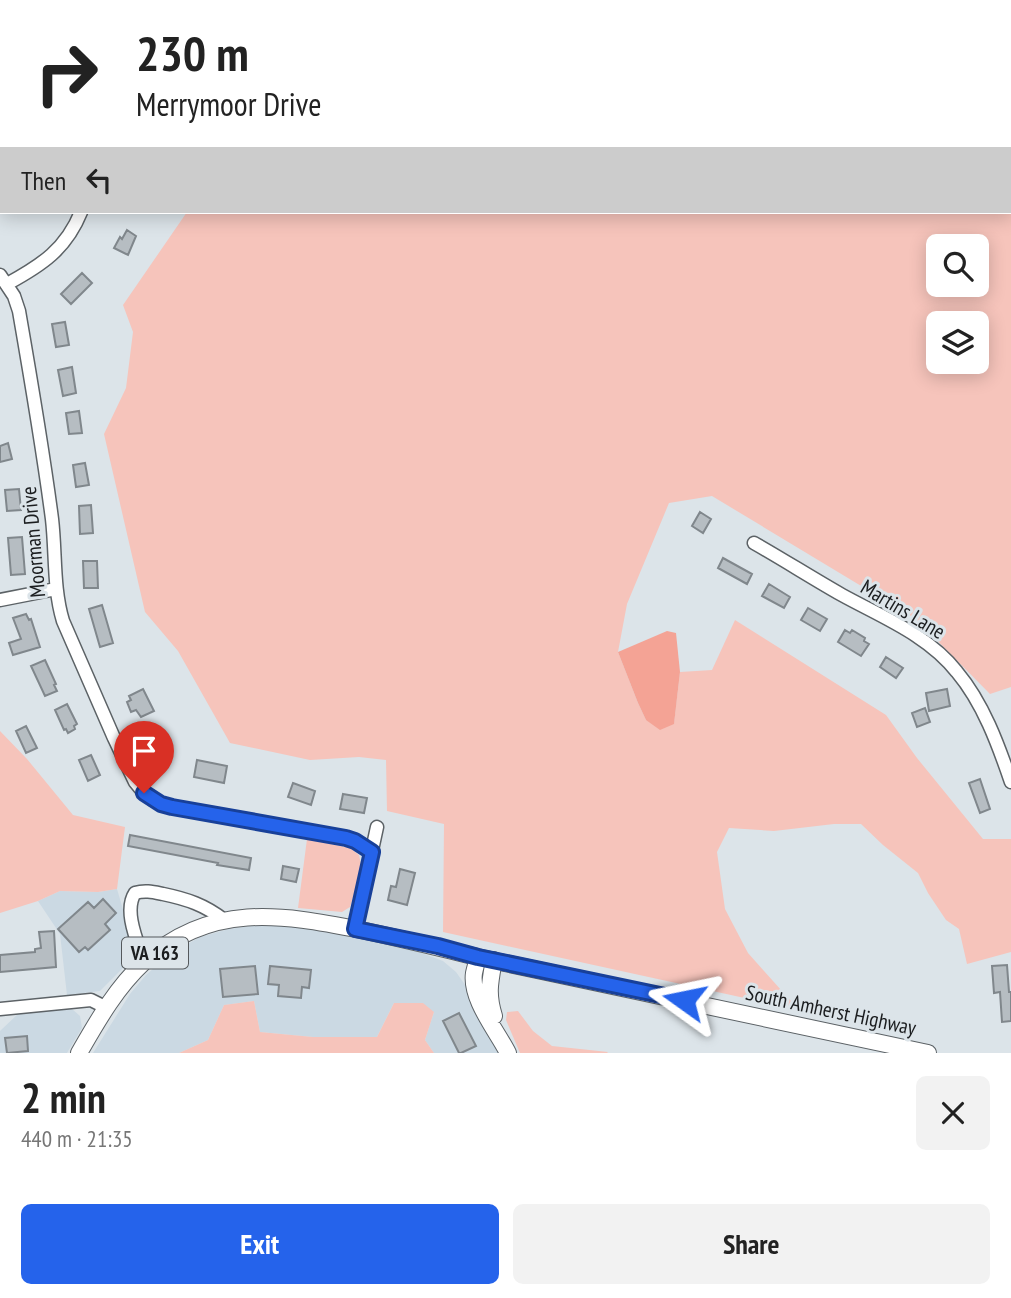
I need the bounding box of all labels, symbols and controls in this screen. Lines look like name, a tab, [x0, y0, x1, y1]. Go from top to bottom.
text: 230 m	[136, 21, 249, 85]
icon: right	[21, 28, 112, 119]
text: Merrymoor Drive	[136, 83, 321, 125]
icon: left	[80, 161, 118, 199]
text: Then	[21, 164, 66, 197]
map controls	[926, 234, 989, 374]
button: search	[926, 234, 989, 297]
button: layers	[926, 311, 989, 374]
street label: Moorman Drive	[15, 485, 51, 599]
street label: Martins Lane	[856, 573, 950, 645]
pin	[114, 721, 174, 793]
icon: arrive	[125, 732, 163, 770]
road number: VA 163	[122, 937, 188, 968]
position arrow	[647, 963, 721, 1037]
street label: South Amherst Highway	[743, 979, 919, 1041]
text: 2 min	[21, 1070, 106, 1125]
button: close	[916, 1076, 990, 1150]
text: 440 m · 21:35	[21, 1124, 133, 1153]
button: Exit	[21, 1204, 499, 1284]
button: Share	[513, 1204, 990, 1284]

